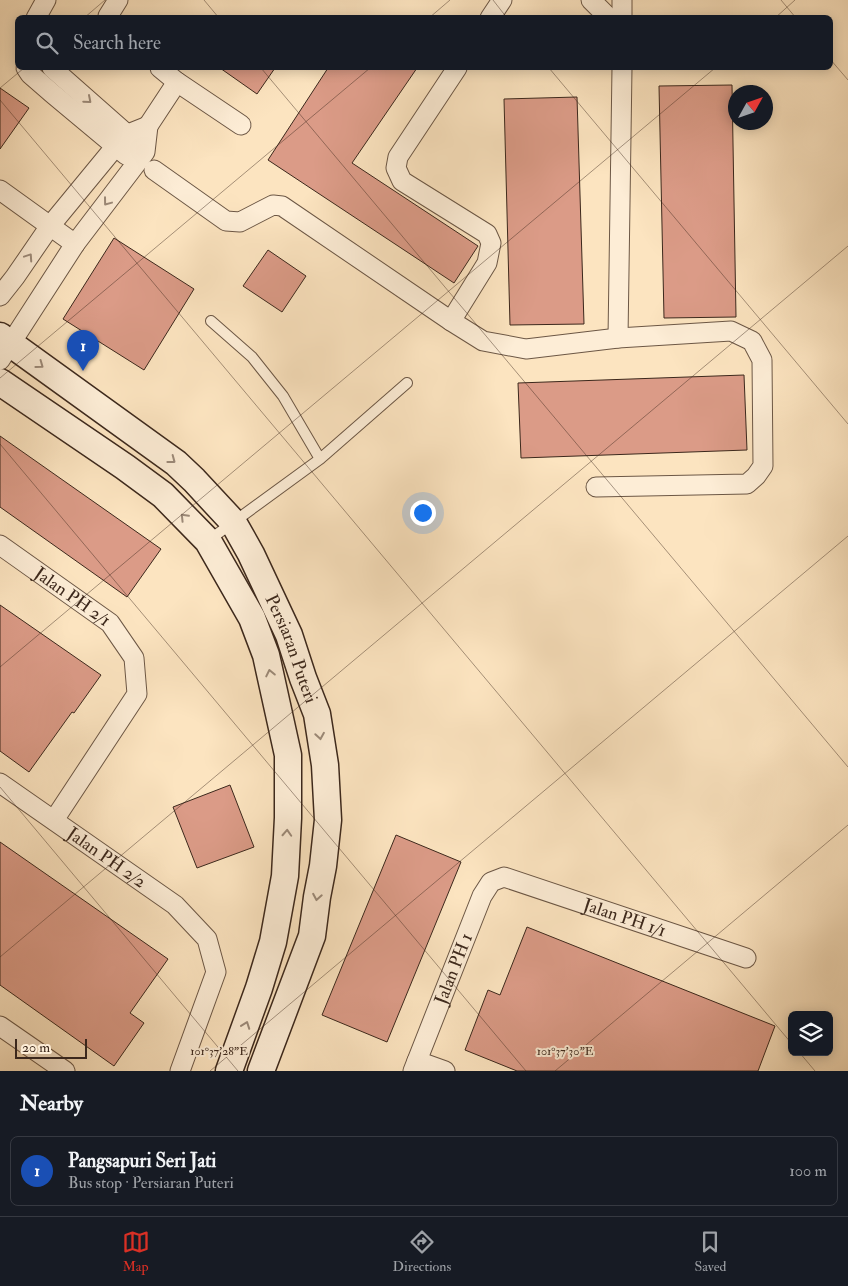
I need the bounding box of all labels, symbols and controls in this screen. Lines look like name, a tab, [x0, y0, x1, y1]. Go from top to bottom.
search box	[15, 15, 833, 70]
icon: search	[33, 29, 61, 57]
text: Search here	[73, 31, 161, 55]
north arrow	[728, 85, 773, 130]
one-way arrow	[83, 94, 92, 103]
one-way arrow	[105, 196, 113, 205]
one-way arrow	[23, 253, 32, 263]
pin: 1	[67, 330, 99, 371]
one-way arrow	[34, 359, 43, 367]
one-way arrow	[166, 454, 175, 462]
your location	[410, 500, 436, 526]
one-way arrow	[181, 514, 190, 523]
street label: Jalan PH 2/1	[29, 561, 115, 632]
street label: Persiaran Puteri	[260, 591, 323, 707]
one-way arrow	[265, 668, 276, 677]
one-way arrow	[315, 732, 325, 740]
street label: Jalan PH 2/2	[61, 822, 150, 893]
one-way arrow	[282, 829, 293, 837]
one-way arrow	[312, 893, 322, 902]
street label: Jalan PH 1/1	[579, 893, 669, 942]
street label: Jalan PH 1	[429, 930, 478, 1009]
map controls	[788, 1011, 833, 1056]
button: layers	[788, 1011, 833, 1056]
one-way arrow	[240, 1021, 250, 1030]
scale bar	[15, 1036, 88, 1059]
text: 20 m	[22, 1039, 50, 1056]
text: 101°37'28"E	[190, 1044, 248, 1059]
text: 101°37'30"E	[537, 1044, 594, 1059]
text: Nearby	[20, 1090, 83, 1117]
text: Pangsapuri Seri Jati	[68, 1149, 216, 1173]
text: 1	[34, 1161, 40, 1181]
text: 100 m	[789, 1161, 827, 1181]
text: Bus stop · Persiaran Puteri	[68, 1173, 234, 1193]
tab: Map	[122, 1228, 150, 1275]
tab: Directions	[393, 1228, 451, 1275]
tab: Saved	[694, 1228, 726, 1275]

